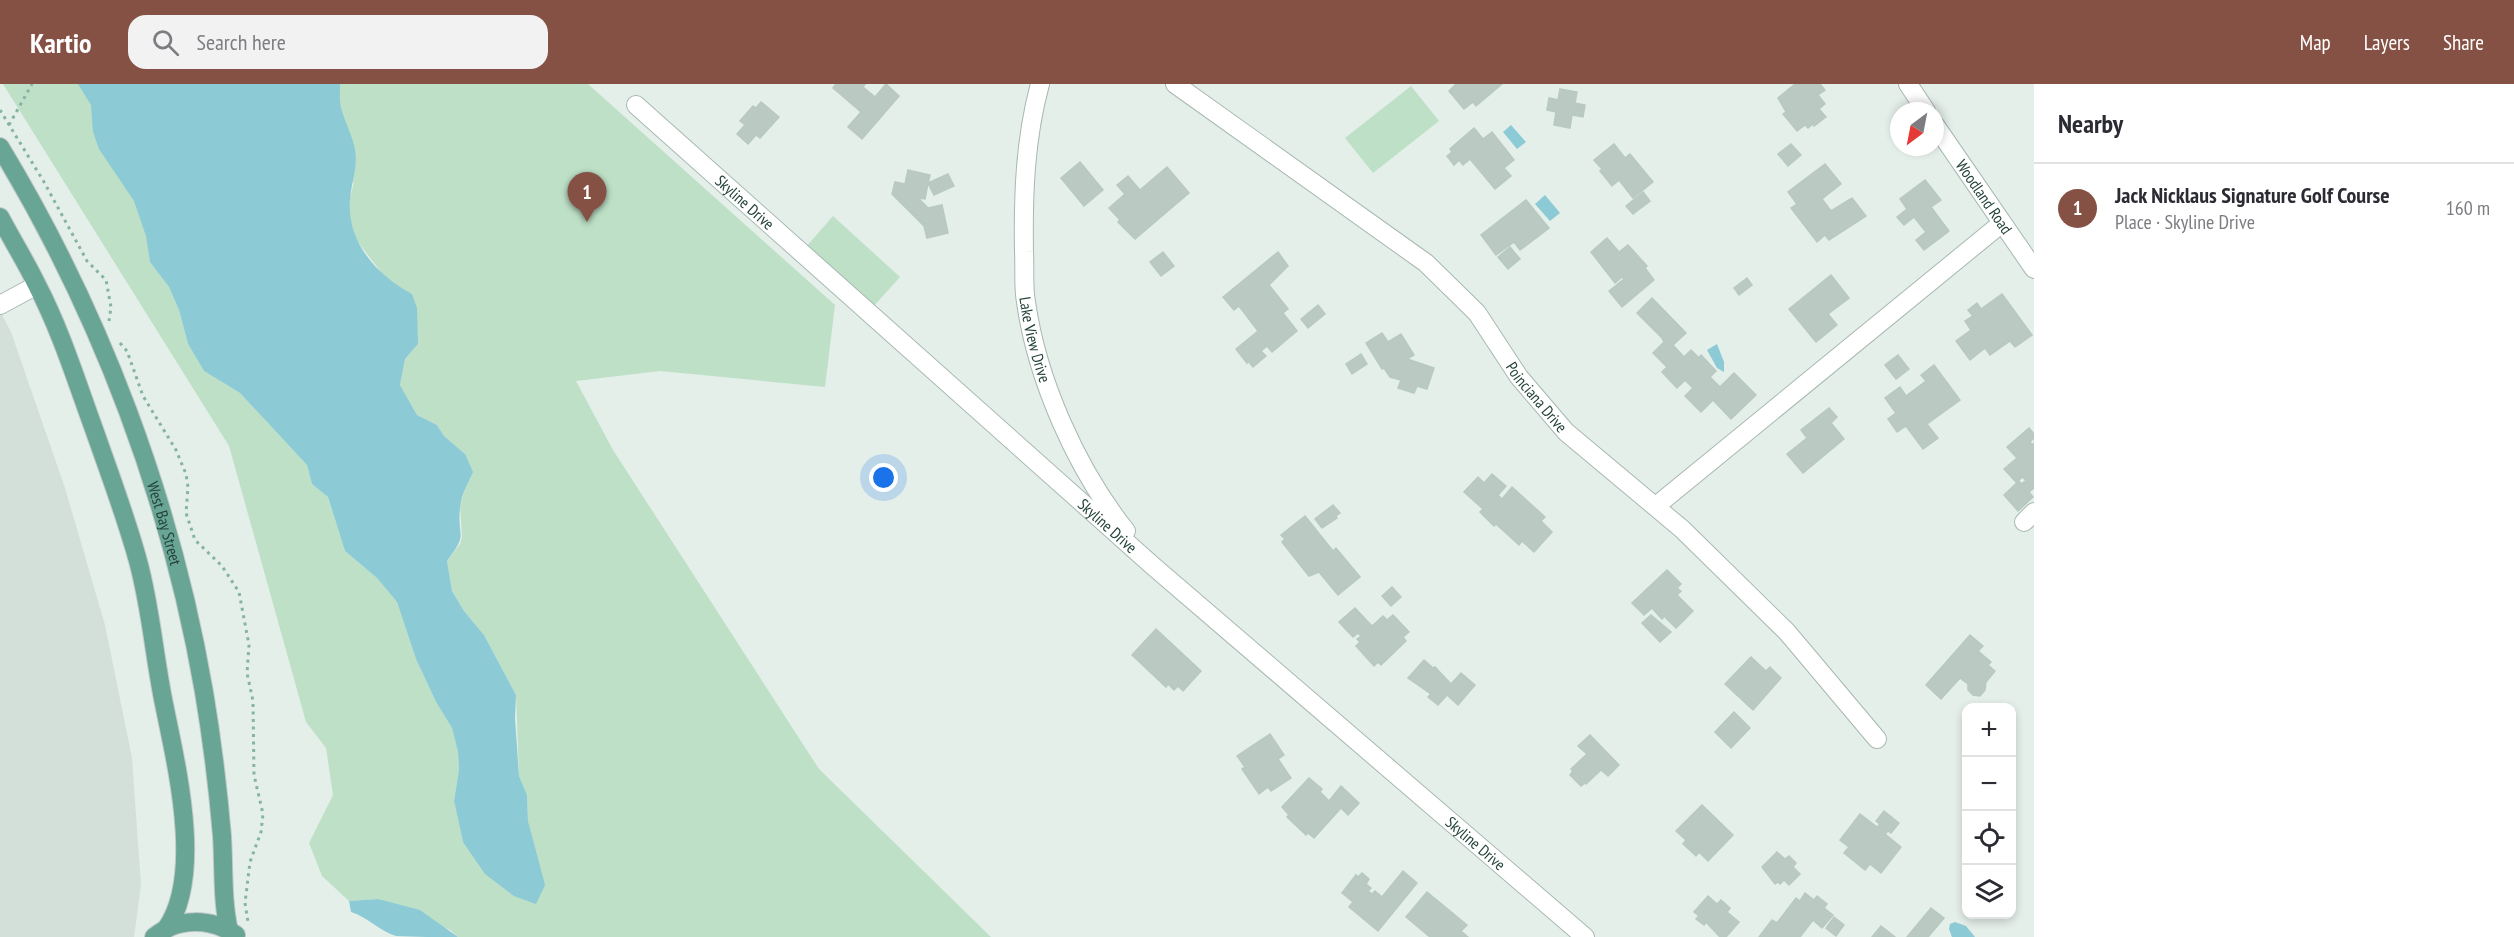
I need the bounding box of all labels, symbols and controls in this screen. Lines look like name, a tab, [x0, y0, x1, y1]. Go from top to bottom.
search box	[128, 15, 548, 69]
text: Kartio	[30, 24, 92, 61]
icon: search	[149, 26, 182, 59]
text: Search here	[197, 28, 286, 56]
text: Map	[2300, 29, 2331, 56]
text: Layers	[2364, 29, 2410, 56]
text: Share	[2443, 29, 2484, 56]
north arrow	[1890, 102, 1944, 156]
text: Nearby	[2058, 107, 2123, 140]
street label: Woodland Road	[1952, 156, 2017, 238]
street label: Skyline Drive	[711, 171, 779, 234]
pin: 1	[568, 172, 606, 222]
text: Jack Nicklaus Signature Golf Course	[2115, 181, 2390, 209]
text: 1	[2073, 195, 2082, 221]
text: 160 m	[2446, 195, 2490, 221]
text: Place · Skyline Drive	[2115, 209, 2255, 235]
street label: Lake View Drive	[1015, 295, 1055, 385]
street label: Poinciana Drive	[1502, 358, 1572, 436]
your location	[869, 463, 898, 492]
street label: West Bay Street	[143, 479, 186, 568]
street label: Skyline Drive	[1074, 494, 1141, 557]
map controls	[1962, 703, 2016, 919]
button: +	[1962, 703, 2016, 757]
button: −	[1962, 757, 2016, 811]
button: locate	[1962, 811, 2016, 865]
street label: Skyline Drive	[1442, 812, 1510, 874]
button: layers	[1962, 865, 2016, 919]

